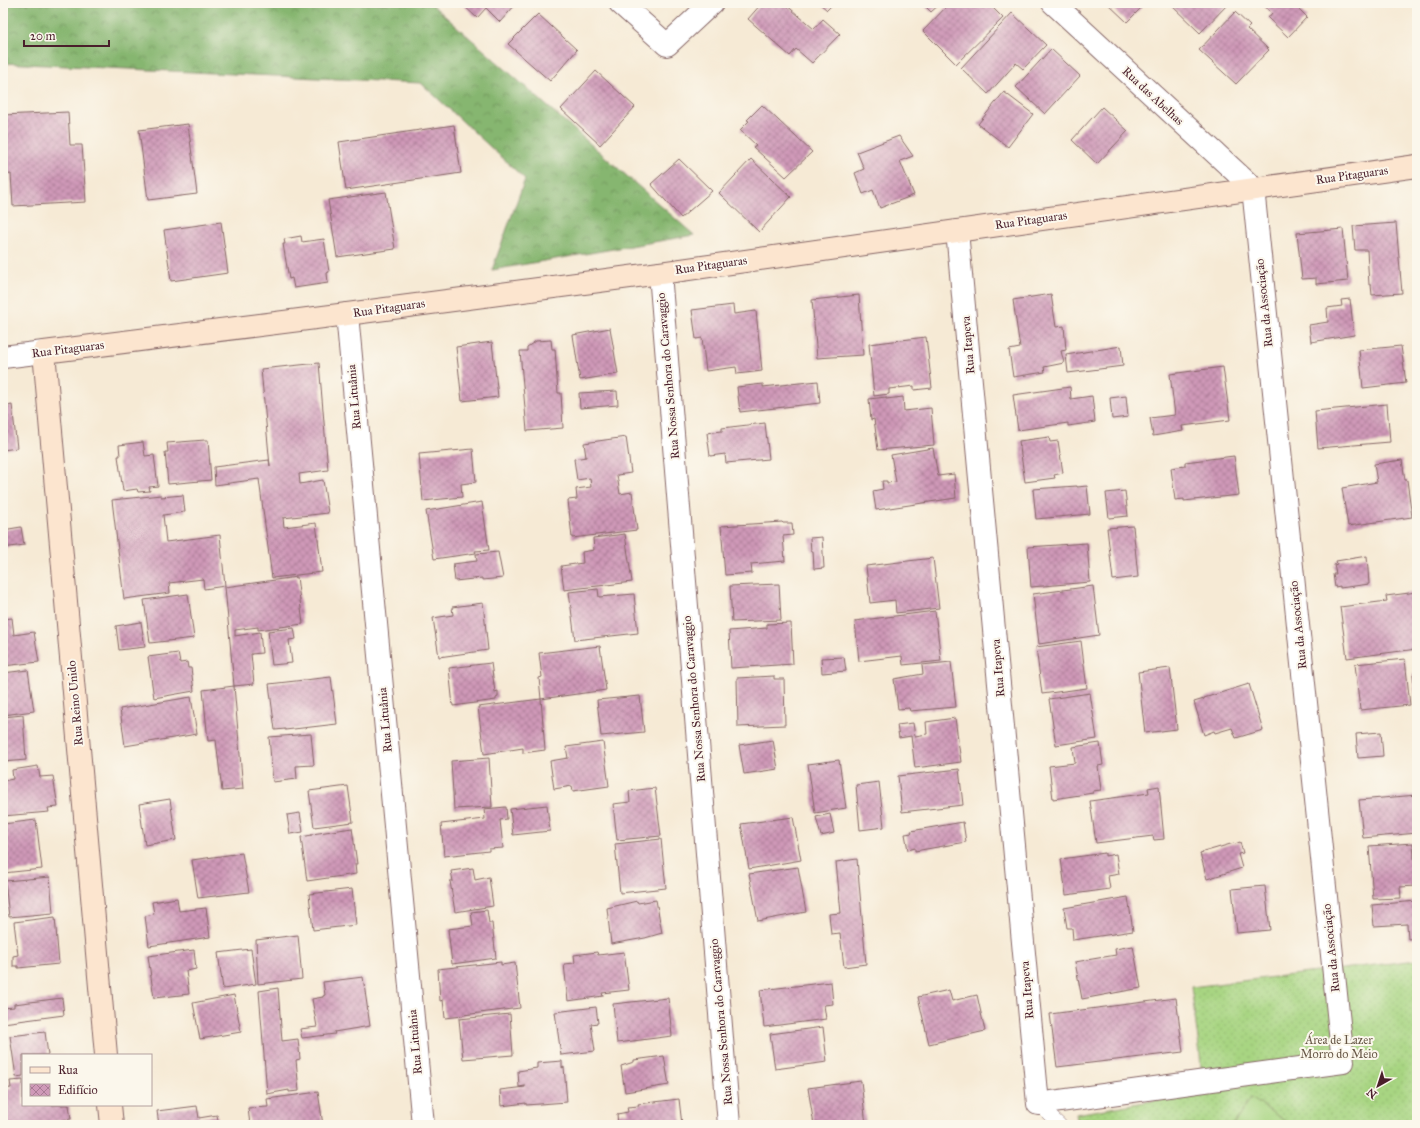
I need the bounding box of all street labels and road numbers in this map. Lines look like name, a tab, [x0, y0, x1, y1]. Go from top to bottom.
street label: Rua das Abelhas	[1119, 64, 1187, 128]
street label: Rua Pitaguaras	[1315, 163, 1389, 188]
street label: Rua Pitaguaras	[994, 208, 1068, 233]
street label: Rua Pitaguaras	[674, 253, 748, 278]
street label: Rua da Associação	[1252, 258, 1276, 348]
street label: Rua Nossa Senhora do Caravaggio	[654, 292, 683, 460]
street label: Rua Pitaguaras	[352, 296, 426, 321]
street label: Rua Itapeva	[958, 314, 978, 375]
street label: Rua Pitaguaras	[31, 338, 105, 361]
street label: Rua Lituânia	[344, 363, 364, 430]
street label: Rua da Associação	[1286, 580, 1310, 670]
street label: Rua Nossa Senhora do Caravaggio	[680, 615, 709, 783]
street label: Rua Itapeva	[988, 637, 1008, 698]
street label: Rua Reino Unido	[64, 660, 86, 746]
street label: Rua Lituânia	[375, 686, 395, 753]
street label: Rua da Associação	[1319, 903, 1343, 993]
street label: Rua Nossa Senhora do Caravaggio	[707, 938, 736, 1106]
street label: Rua Itapeva	[1017, 959, 1037, 1020]
street label: Rua Lituânia	[405, 1008, 425, 1075]

